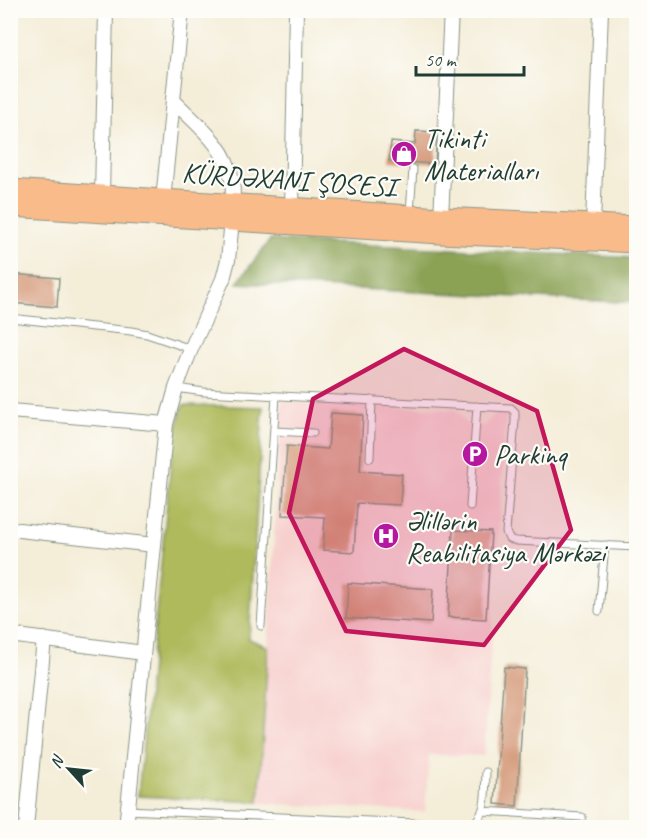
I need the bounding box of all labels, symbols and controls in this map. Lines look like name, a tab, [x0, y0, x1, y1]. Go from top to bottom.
scale bar	[416, 39, 524, 77]
text: 50 m	[425, 49, 458, 71]
place label: Tikinti Materialları	[424, 121, 540, 188]
shop icon: Tikinti Materialları	[389, 139, 419, 169]
street label: KÜRDƏXANI ŞOSESI	[181, 155, 403, 205]
place label: Parkinq	[494, 437, 568, 472]
parking icon: Parkinq	[460, 439, 490, 469]
place label: Əlillərin Reabilitasiya Mərkəzi	[406, 503, 609, 570]
hospital icon: Əlillərin Reabilitasiya Mərkəzi	[371, 521, 401, 551]
north arrow	[39, 739, 99, 799]
text: N	[45, 751, 69, 772]

